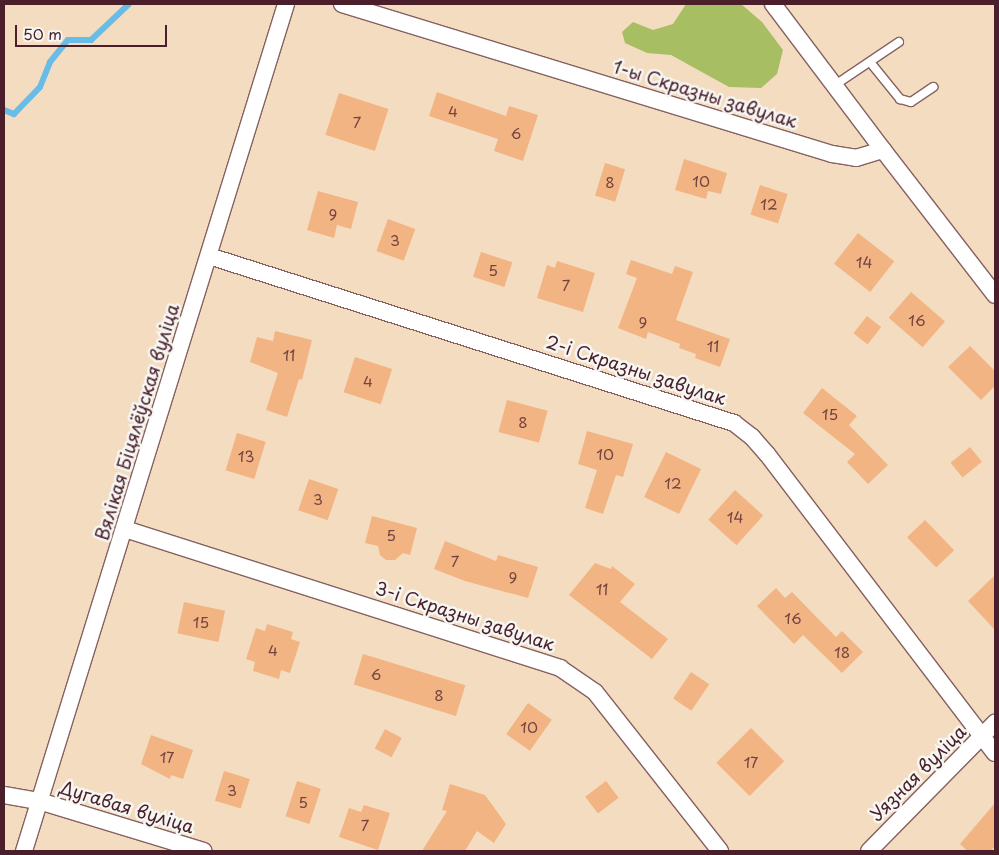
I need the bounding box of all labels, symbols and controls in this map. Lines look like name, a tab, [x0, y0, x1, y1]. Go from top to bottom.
scale bar	[18, 15, 170, 47]
text: 50 m	[23, 22, 62, 45]
street label: 1-ы Скразны завулак	[609, 55, 801, 133]
house number: 4	[448, 102, 458, 120]
house number: 7	[353, 113, 361, 131]
house number: 6	[511, 124, 521, 142]
house number: 10	[692, 172, 710, 190]
house number: 8	[605, 173, 615, 191]
house number: 12	[760, 195, 778, 213]
house number: 9	[329, 205, 337, 223]
house number: 3	[390, 231, 400, 249]
house number: 14	[856, 253, 872, 271]
house number: 5	[488, 261, 498, 279]
house number: 7	[562, 276, 570, 294]
street label: Вялікая Біцялёўская вуліца	[90, 300, 184, 544]
house number: 16	[908, 311, 926, 329]
house number: 9	[639, 313, 647, 331]
street label: 2-і Скразны завулак	[542, 330, 730, 410]
house number: 11	[707, 337, 719, 355]
house number: 11	[283, 346, 295, 364]
house number: 4	[363, 372, 373, 390]
house number: 15	[822, 405, 838, 423]
house number: 8	[518, 413, 528, 431]
house number: 10	[596, 445, 614, 463]
house number: 13	[238, 447, 254, 465]
house number: 12	[664, 474, 682, 492]
house number: 3	[313, 490, 323, 508]
house number: 14	[727, 508, 743, 526]
house number: 5	[386, 526, 396, 544]
house number: 7	[451, 552, 459, 570]
house number: 9	[509, 568, 517, 586]
street label: 3-і Скразны завулак	[372, 577, 558, 655]
house number: 11	[596, 580, 608, 598]
house number: 16	[784, 609, 802, 627]
house number: 15	[193, 613, 209, 631]
house number: 4	[268, 641, 278, 659]
house number: 18	[834, 643, 850, 661]
house number: 6	[371, 665, 381, 683]
house number: 8	[434, 686, 444, 704]
house number: 10	[520, 718, 538, 736]
street label: Уязная вуліца	[865, 720, 971, 826]
house number: 17	[160, 748, 174, 766]
house number: 17	[744, 753, 758, 771]
street label: Дугавая вуліца	[57, 776, 197, 838]
house number: 3	[227, 781, 237, 799]
house number: 5	[298, 793, 308, 811]
house number: 7	[361, 816, 369, 834]

